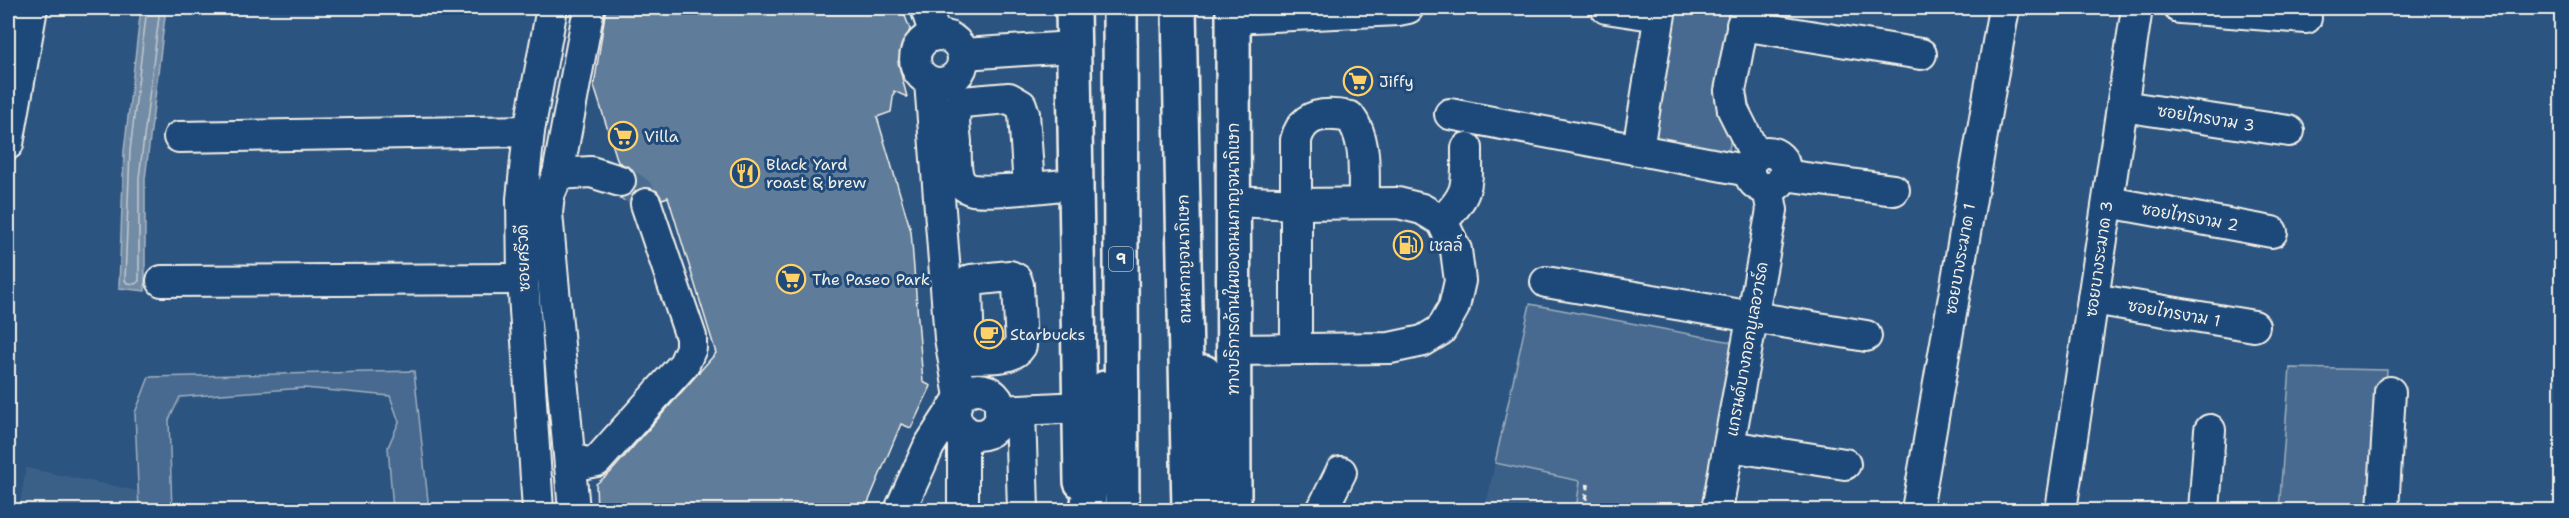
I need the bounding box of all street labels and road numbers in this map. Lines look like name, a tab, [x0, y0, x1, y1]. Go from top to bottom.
street label: ซอยไทรงาม 3	[2156, 99, 2256, 136]
street label: ทางบริการด้านในของถนนกาญจนาภิเษก	[1222, 123, 1244, 395]
street label: ถนนกาญจนาภิเษก	[1172, 194, 1196, 324]
street label: ซอยไทรงาม 2	[2140, 197, 2241, 236]
street label: ซอยบางระมาด 3	[2080, 199, 2118, 319]
street label: ซอยบางระมาด 1	[1940, 202, 1980, 316]
street label: ซอยศรีวดี	[511, 224, 535, 292]
road number: 9	[1109, 247, 1133, 271]
street label: แกรนด์บางกอกบูเลอวาร์ด	[1720, 260, 1775, 438]
street label: ซอยไทรงาม 1	[2126, 294, 2222, 332]

